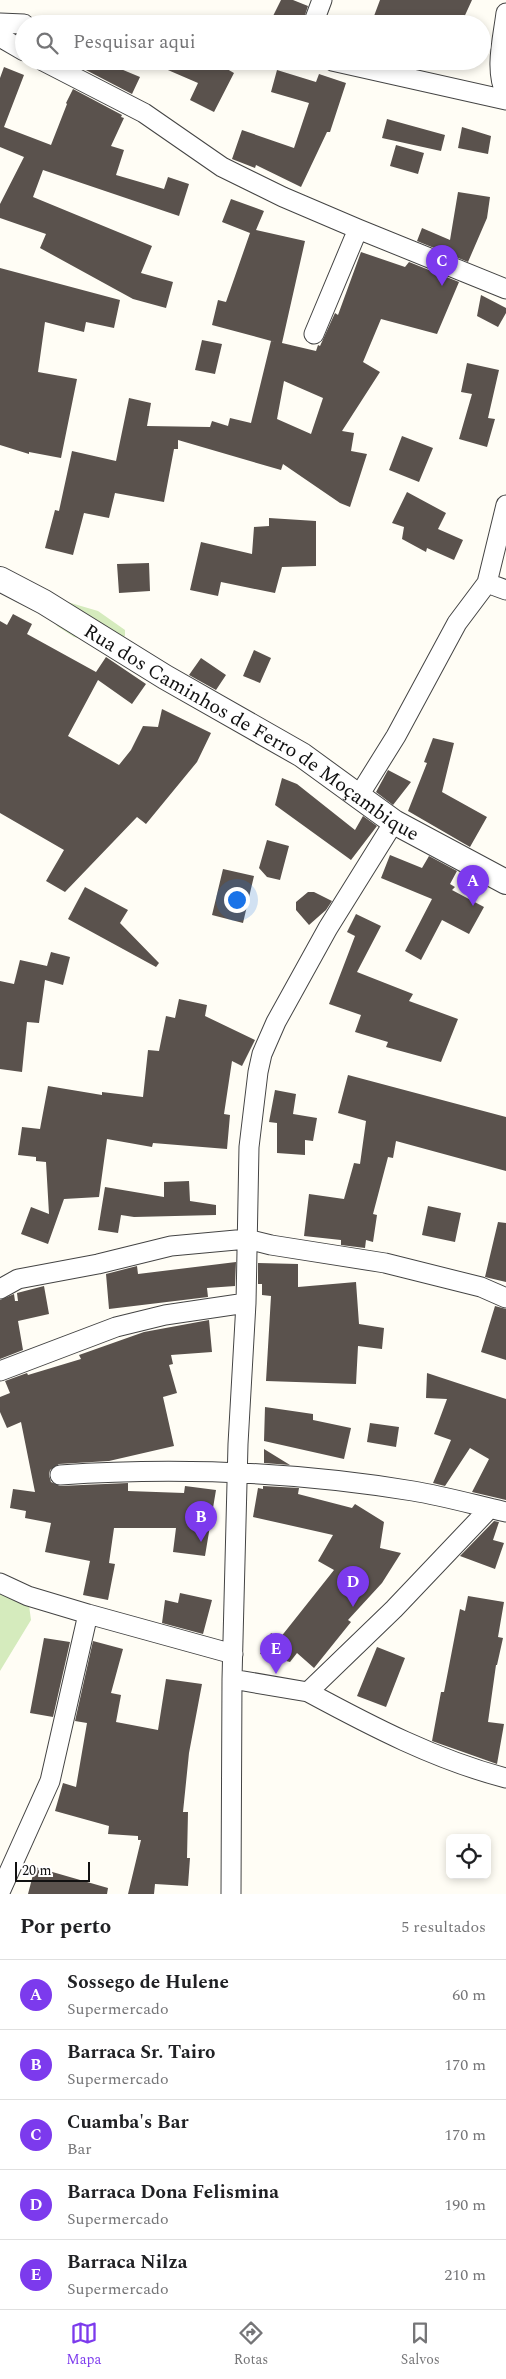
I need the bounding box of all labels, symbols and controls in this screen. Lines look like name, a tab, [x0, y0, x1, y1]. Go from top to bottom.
search box	[15, 15, 491, 70]
text: Pesquisar aqui	[73, 28, 196, 57]
icon: search	[33, 29, 61, 57]
pin: C	[426, 245, 458, 286]
street label: Rua dos Caminhos de Ferro de Moçambique	[78, 616, 425, 849]
pin: A	[457, 865, 489, 906]
your location	[224, 887, 250, 913]
pin: B	[185, 1501, 217, 1542]
pin: D	[337, 1566, 369, 1607]
pin: E	[260, 1633, 292, 1674]
map controls	[446, 1834, 491, 1879]
button: locate	[446, 1834, 491, 1879]
scale bar	[15, 1859, 90, 1882]
text: 20 m	[22, 1860, 52, 1881]
text: Por perto	[20, 1911, 111, 1943]
text: 5 resultados	[401, 1915, 486, 1939]
text: Sossego de Hulene	[67, 1968, 229, 1997]
text: A	[30, 1983, 42, 2007]
text: 60 m	[452, 1983, 486, 2007]
text: Supermercado	[67, 1997, 169, 2021]
text: Barraca Sr. Tairo	[67, 2038, 216, 2067]
text: B	[30, 2053, 42, 2077]
text: 170 m	[444, 2053, 486, 2077]
text: Supermercado	[67, 2067, 169, 2091]
text: Cuamba's Bar	[67, 2108, 189, 2137]
text: C	[30, 2123, 42, 2147]
text: 170 m	[444, 2123, 486, 2147]
text: Bar	[67, 2137, 92, 2161]
text: Barraca Dona Felismina	[67, 2178, 279, 2207]
text: D	[30, 2193, 42, 2217]
text: 190 m	[444, 2193, 486, 2217]
text: Supermercado	[67, 2207, 169, 2231]
text: Barraca Nilza	[67, 2248, 188, 2277]
text: E	[31, 2263, 41, 2287]
text: 210 m	[444, 2263, 486, 2287]
text: Supermercado	[67, 2277, 169, 2301]
tab: Mapa	[66, 2319, 101, 2370]
tab: Rotas	[234, 2319, 268, 2370]
tab: Salvos	[401, 2319, 440, 2370]

